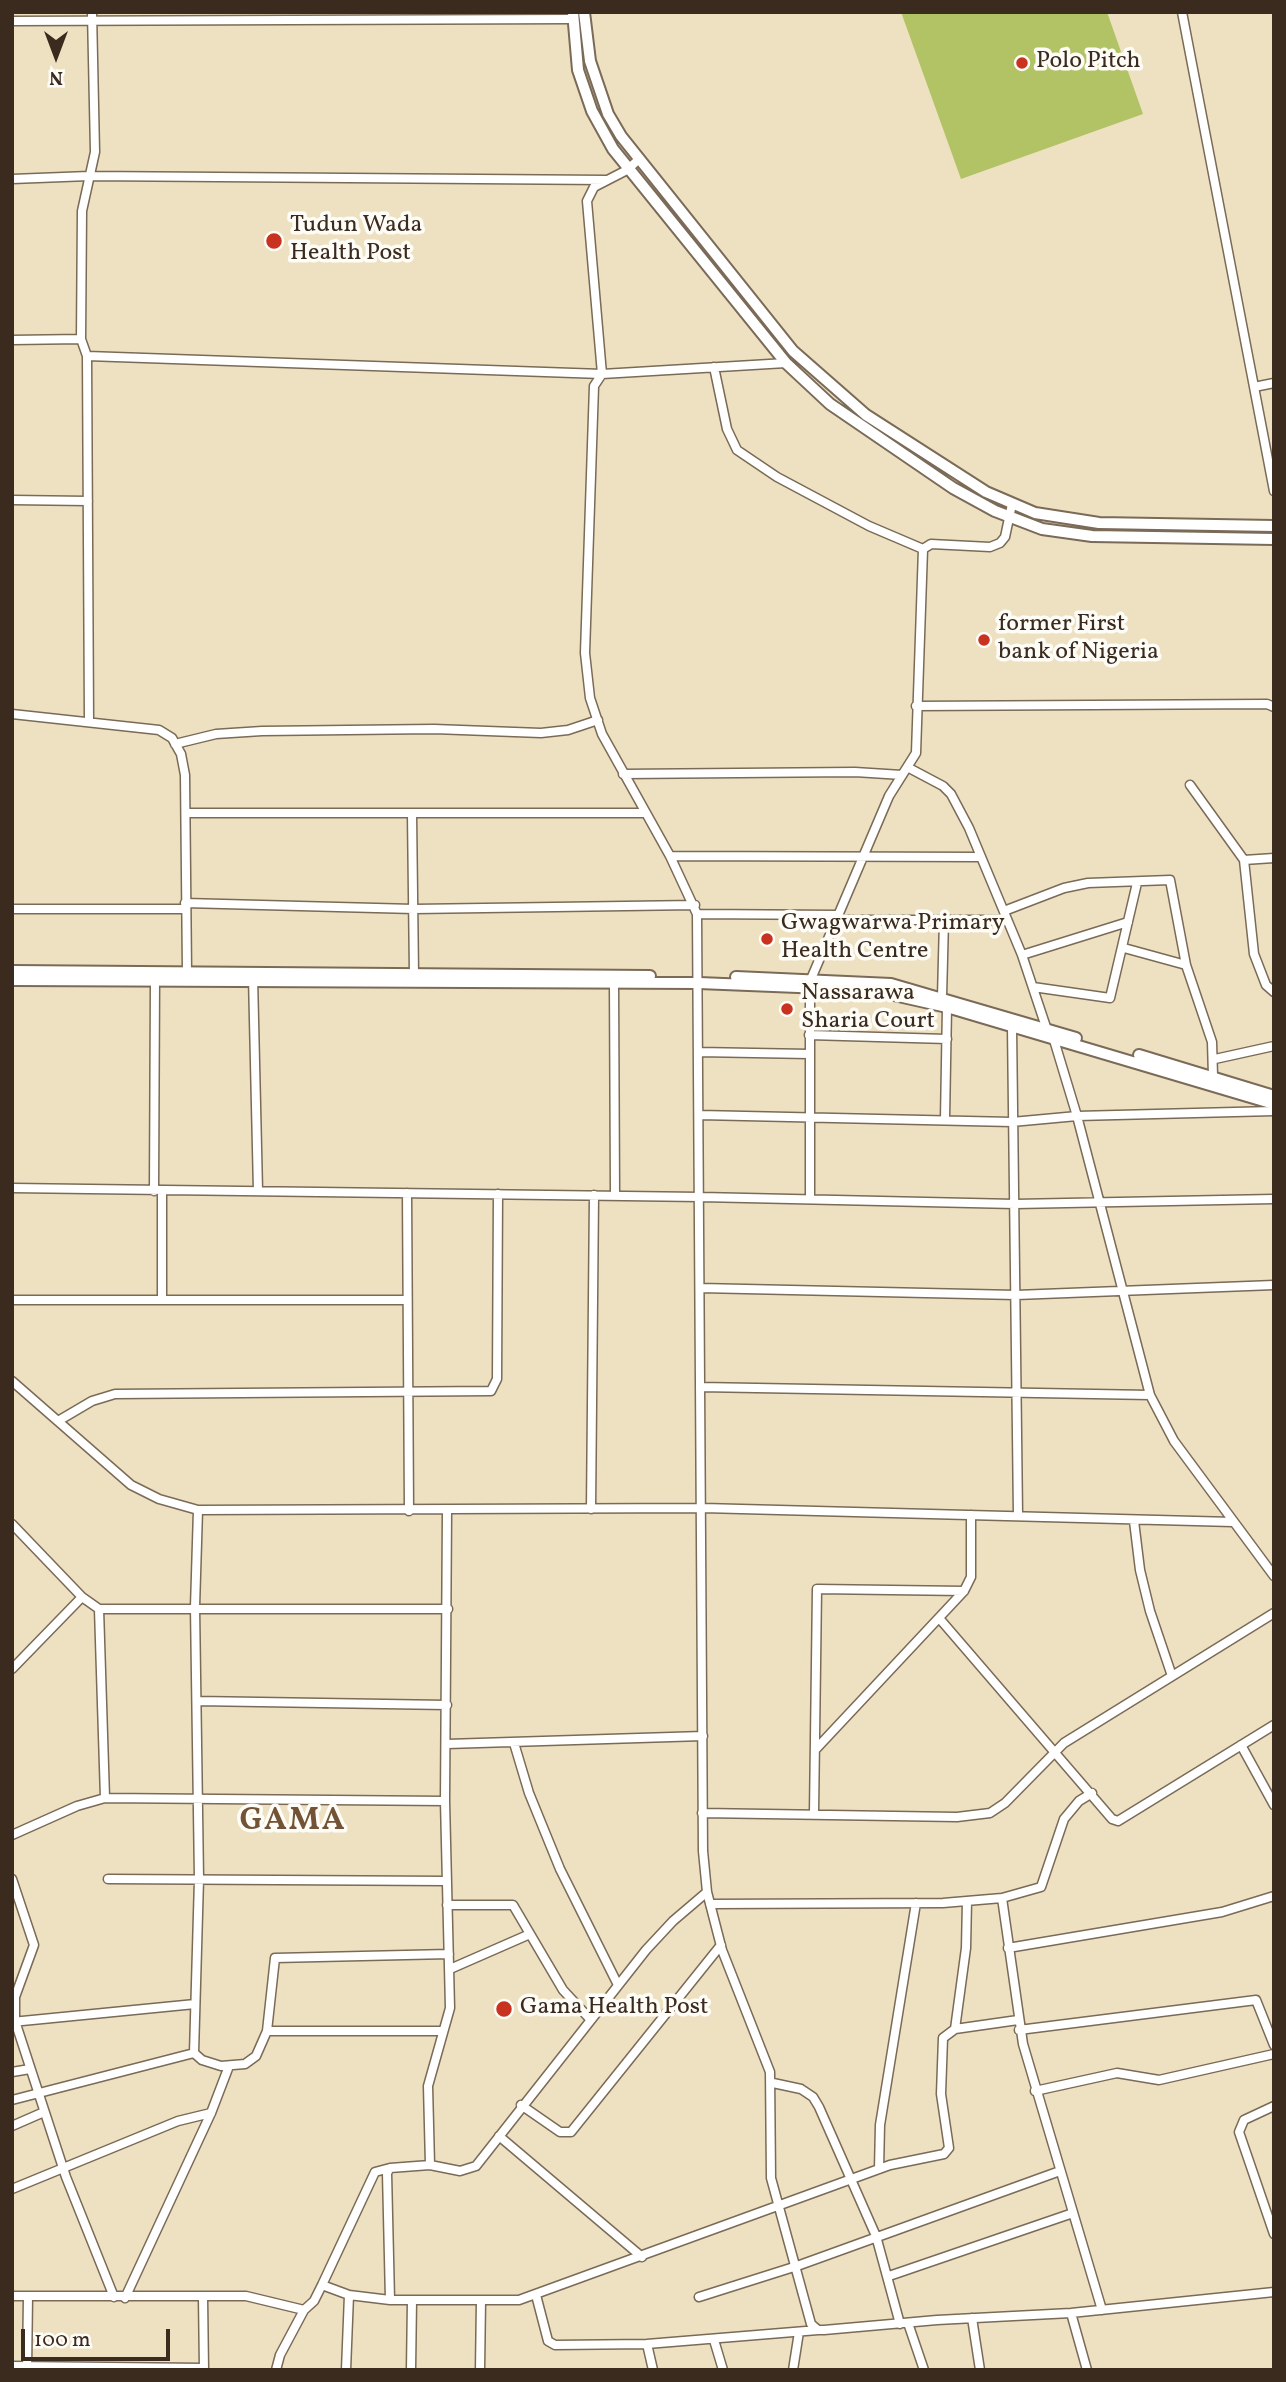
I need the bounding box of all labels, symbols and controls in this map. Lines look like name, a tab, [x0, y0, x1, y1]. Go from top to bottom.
north arrow	[21, 21, 91, 91]
place label: Polo Pitch	[1036, 49, 1141, 77]
marker: Polo Pitch	[1014, 55, 1030, 71]
text: N	[49, 64, 63, 90]
place label: Tudun Wada Health Post	[290, 213, 422, 269]
marker: Tudun Wada Health Post	[264, 231, 284, 251]
place label: former First bank of Nigeria	[998, 612, 1159, 668]
marker: former First bank of Nigeria	[976, 632, 992, 648]
place label: Gwagwarwa Primary Health Centre	[781, 911, 1005, 967]
marker: Gwagwarwa Primary Health Centre	[759, 931, 775, 947]
place label: Nassarawa Sharia Court	[801, 981, 935, 1037]
marker: Nassarawa Sharia Court	[779, 1001, 795, 1017]
district label: GAMA	[240, 1804, 346, 1842]
place label: Gama Health Post	[520, 1995, 709, 2023]
marker: Gama Health Post	[494, 1999, 514, 2019]
scale bar	[24, 2316, 173, 2360]
text: 100 m	[34, 2326, 91, 2355]

